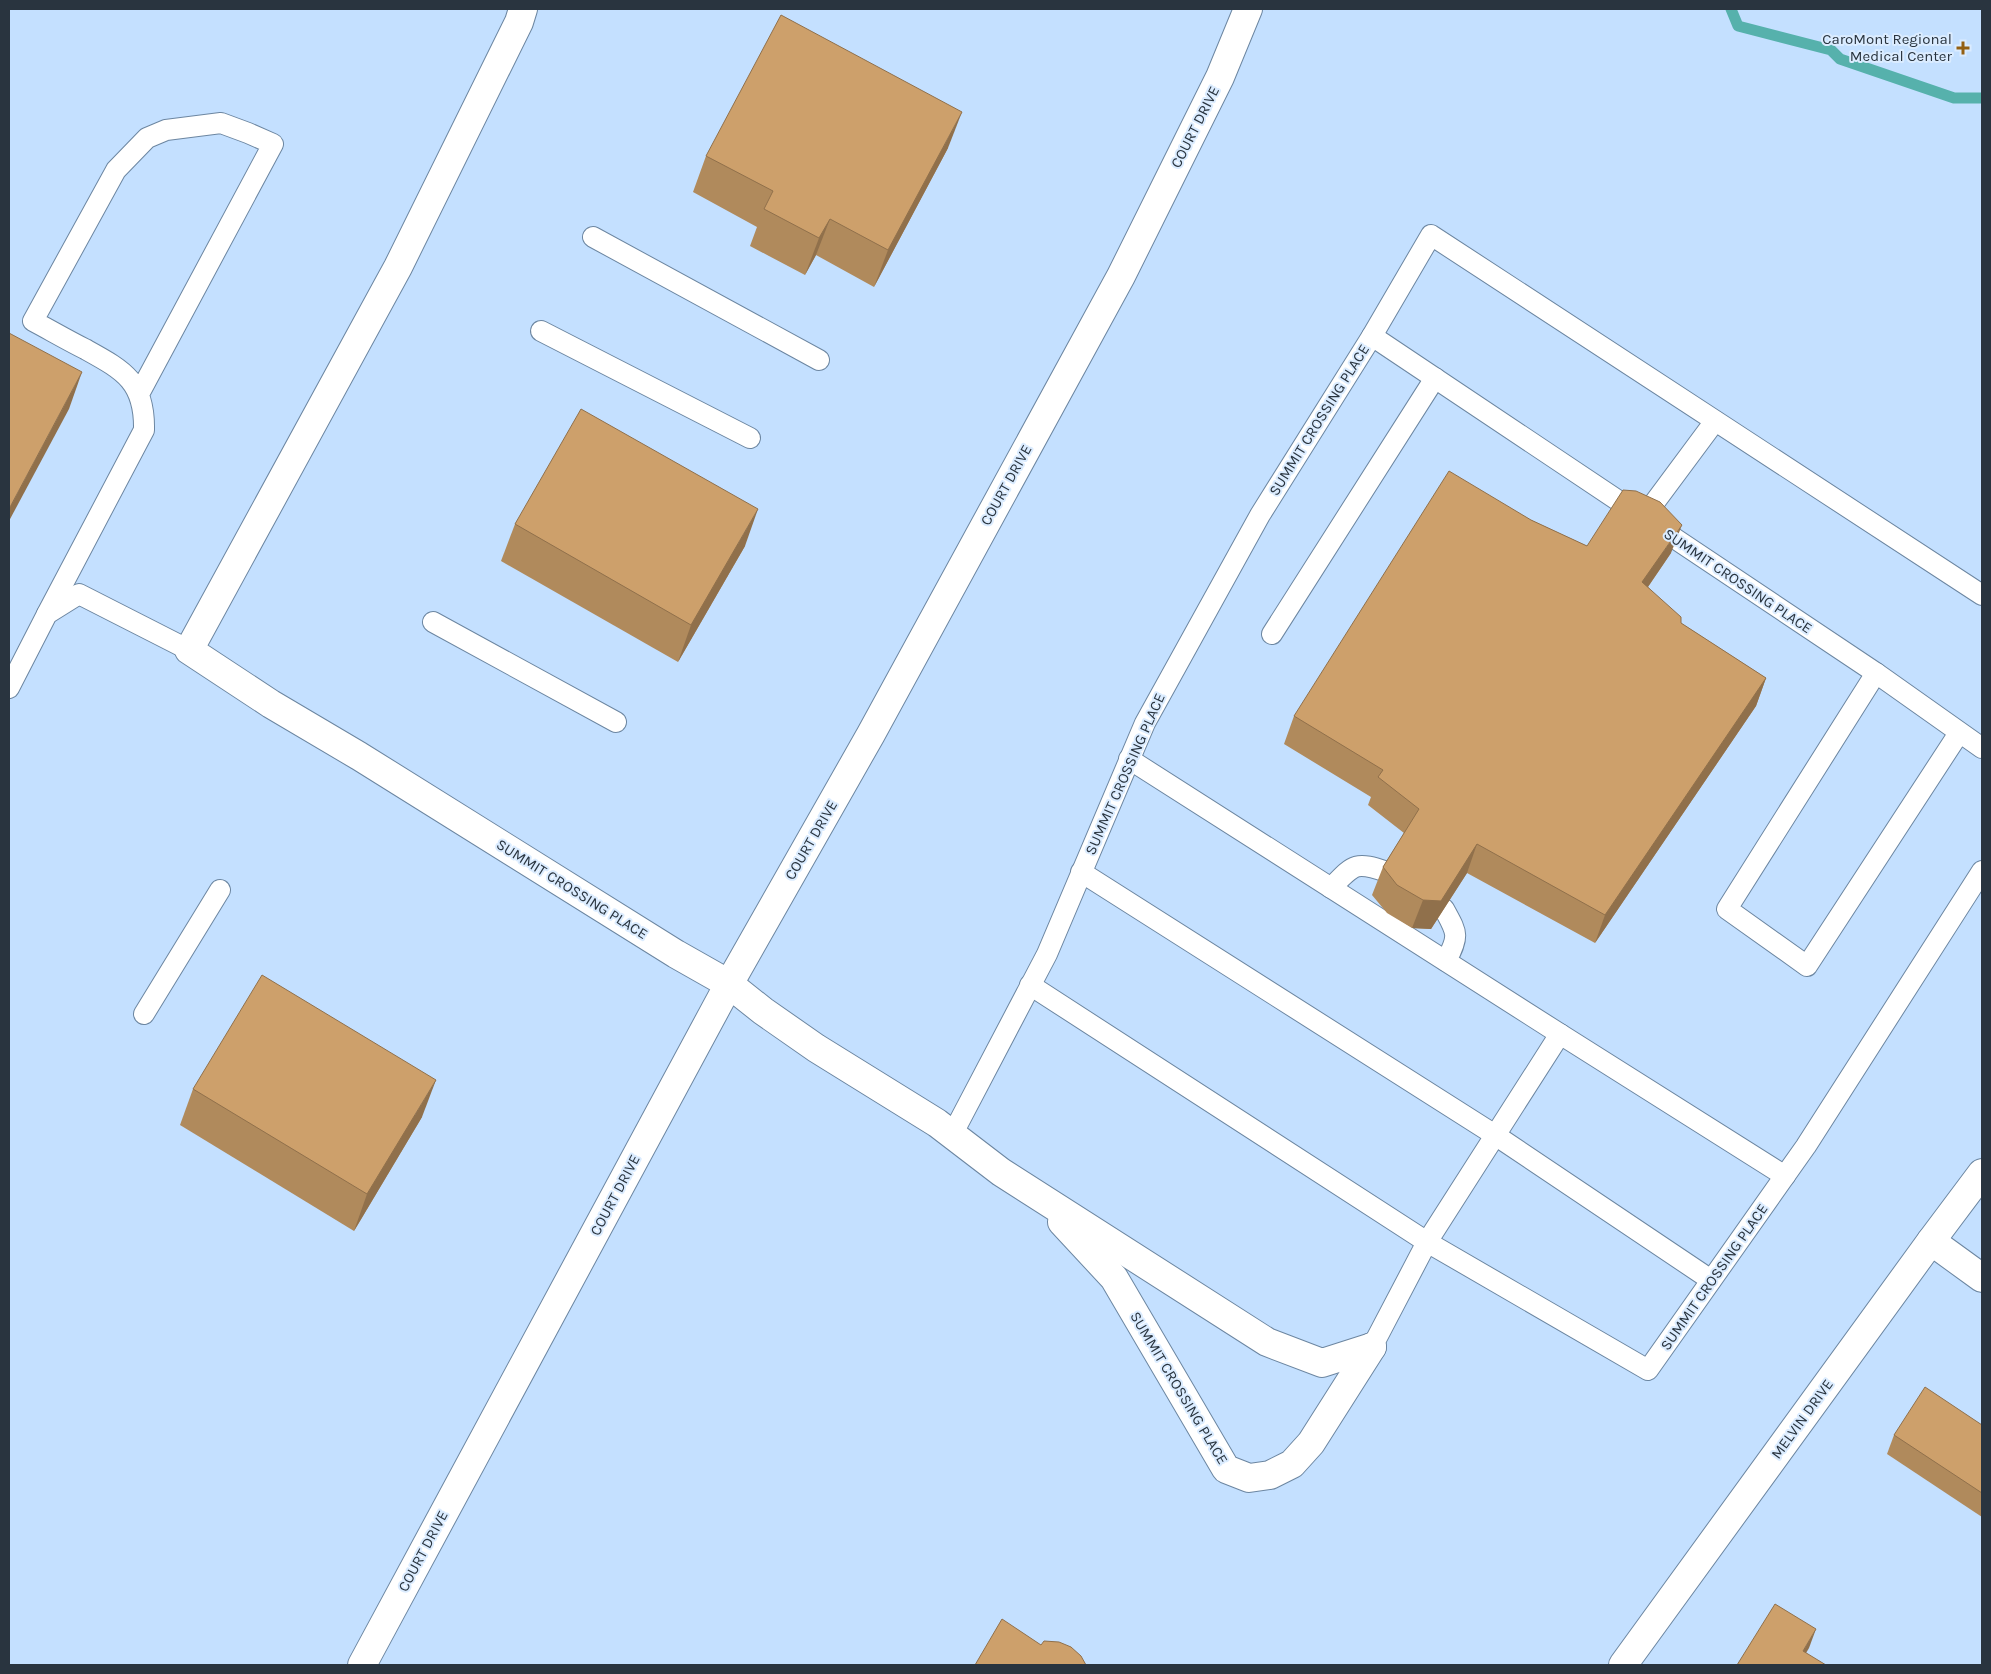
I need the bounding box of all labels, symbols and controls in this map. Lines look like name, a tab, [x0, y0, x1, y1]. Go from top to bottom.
place label: CaroMont Regional Medical Center	[1822, 30, 1953, 65]
marker: CaroMont Regional Medical Center	[1956, 41, 1970, 55]
street label: COURT DRIVE	[1167, 83, 1223, 171]
street label: SUMMIT CROSSING PLACE	[1265, 341, 1373, 499]
street label: COURT DRIVE	[977, 442, 1035, 528]
street label: SUMMIT CROSSING PLACE	[1660, 525, 1816, 637]
street label: SUMMIT CROSSING PLACE	[1081, 690, 1169, 858]
street label: COURT DRIVE	[781, 797, 841, 883]
street label: SUMMIT CROSSING PLACE	[493, 835, 651, 943]
street label: COURT DRIVE	[586, 1151, 644, 1239]
street label: SUMMIT CROSSING PLACE	[1656, 1200, 1772, 1354]
street label: SUMMIT CROSSING PLACE	[1126, 1308, 1232, 1468]
street label: MELVIN DRIVE	[1767, 1376, 1837, 1462]
street label: COURT DRIVE	[394, 1507, 452, 1595]

